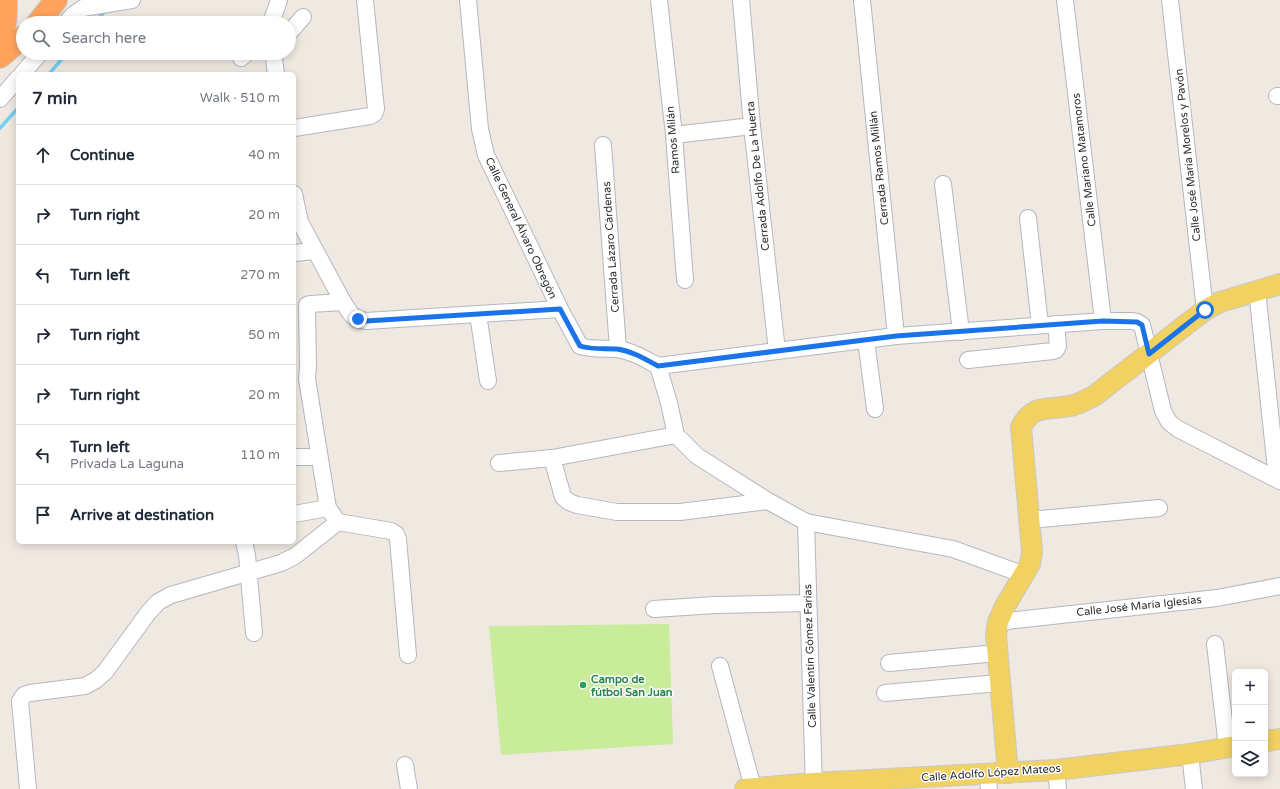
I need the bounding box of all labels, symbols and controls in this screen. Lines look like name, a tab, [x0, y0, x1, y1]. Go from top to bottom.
search box	[16, 16, 296, 60]
icon: search	[30, 27, 52, 49]
text: Search here	[62, 29, 146, 47]
street label: Calle José María Morelos y Pavón	[1172, 68, 1204, 242]
text: 7 min	[32, 88, 77, 109]
text: Walk · 510 m	[200, 90, 280, 106]
street label: Calle Mariano Matamoros	[1069, 92, 1099, 228]
street label: Cerrada Adolfo De La Huerta	[744, 101, 772, 251]
street label: Ramos Milán	[664, 106, 682, 174]
street label: Cerrada Ramos Millán	[867, 110, 891, 226]
icon: ahead	[32, 144, 54, 166]
text: Continue	[70, 146, 134, 164]
text: 40 m	[248, 147, 280, 163]
street label: Calle General Álvaro Obregón	[482, 155, 560, 301]
street label: Cerrada Lázaro Cárdenas	[600, 181, 622, 313]
icon: right	[32, 204, 54, 226]
text: Turn right	[70, 206, 140, 224]
text: 20 m	[248, 207, 280, 223]
icon: left	[32, 264, 54, 286]
text: Turn left	[70, 266, 130, 284]
text: 270 m	[240, 267, 280, 283]
route start	[1196, 301, 1214, 319]
route end	[349, 310, 367, 328]
icon: right	[32, 324, 54, 346]
text: Turn right	[70, 326, 140, 344]
text: 50 m	[248, 327, 280, 343]
icon: right	[32, 384, 54, 406]
text: Turn right	[70, 386, 140, 404]
text: 20 m	[248, 387, 280, 403]
text: Turn left	[70, 438, 130, 456]
icon: left	[32, 444, 54, 466]
text: 110 m	[240, 447, 280, 463]
text: Privada La Laguna	[70, 456, 184, 472]
icon: arrive	[32, 504, 54, 526]
text: Arrive at destination	[70, 506, 214, 524]
street label: Calle Valentín Gómez Farías	[801, 584, 819, 728]
street label: Calle José María Iglesias	[1076, 593, 1202, 619]
map controls	[1232, 669, 1268, 777]
button: +	[1232, 669, 1268, 705]
place label: Campo de fútbol San Juan	[590, 673, 673, 699]
marker: Campo de fútbol San Juan	[578, 680, 588, 690]
button: −	[1232, 705, 1268, 741]
button: layers	[1232, 741, 1268, 777]
street label: Calle Adolfo López Mateos	[921, 762, 1061, 784]

